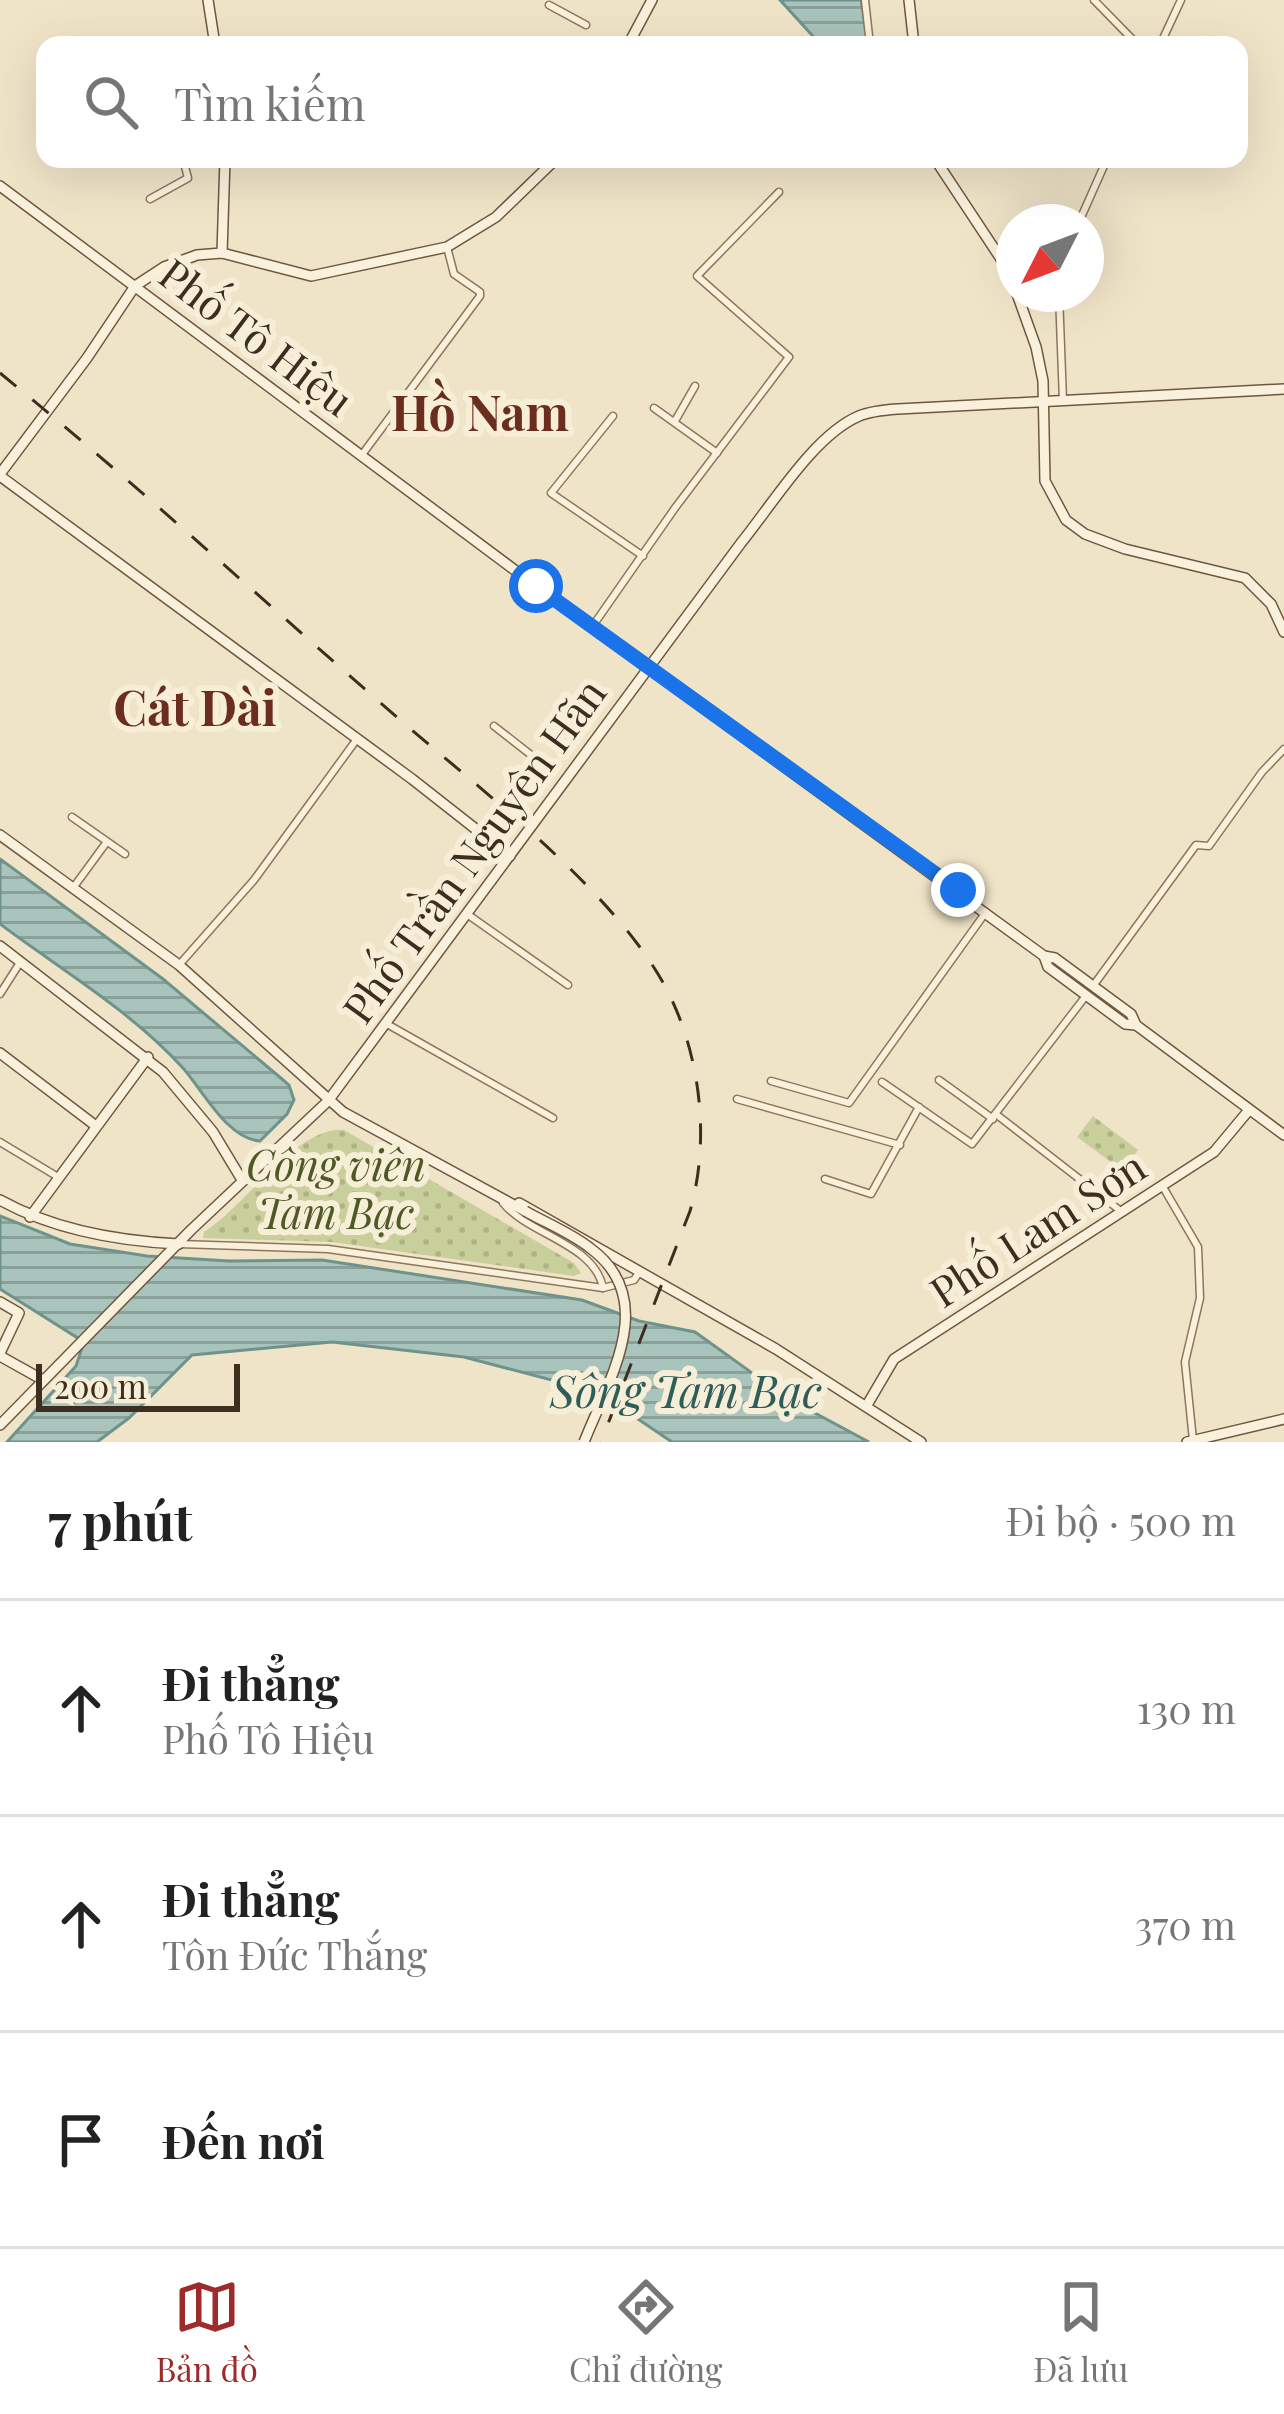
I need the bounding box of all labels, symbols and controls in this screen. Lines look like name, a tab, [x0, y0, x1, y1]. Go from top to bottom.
search box	[36, 36, 1248, 168]
icon: search	[78, 69, 144, 135]
text: Tìm kiếm	[174, 72, 366, 132]
north arrow	[996, 204, 1104, 312]
street label: Phố Tô Hiệu	[149, 245, 365, 427]
district label: Hồ Nam	[391, 378, 569, 443]
route start	[509, 559, 563, 613]
street label: Phố Trần Nguyên Hãn	[329, 666, 617, 1034]
district label: Cát Dài	[113, 674, 277, 738]
route end	[931, 863, 985, 917]
park label: Công viên Tam Bạc	[246, 1136, 426, 1240]
street label: Phố Lam Sơn	[918, 1137, 1156, 1319]
scale bar	[36, 1358, 240, 1411]
water label: Sông Tam Bạc	[549, 1359, 822, 1419]
text: 200 m	[54, 1363, 147, 1407]
text: 7 phút	[48, 1486, 192, 1554]
text: Đi bộ · 500 m	[1006, 1494, 1236, 1546]
text: Đi thẳng	[162, 1652, 340, 1712]
icon: ahead	[48, 1675, 114, 1741]
text: 130 m	[1137, 1682, 1236, 1734]
text: Phố Tô Hiệu	[162, 1712, 375, 1764]
text: Đi thẳng	[162, 1868, 340, 1928]
icon: ahead	[48, 1891, 114, 1957]
text: 370 m	[1135, 1898, 1236, 1950]
text: Tôn Đức Thắng	[162, 1928, 427, 1980]
icon: arrive	[48, 2107, 114, 2173]
text: Đến nơi	[162, 2110, 325, 2170]
tab: Bản đồ	[156, 2274, 258, 2390]
tab: Chỉ đường	[569, 2274, 722, 2390]
tab: Đã lưu	[1034, 2274, 1128, 2390]

